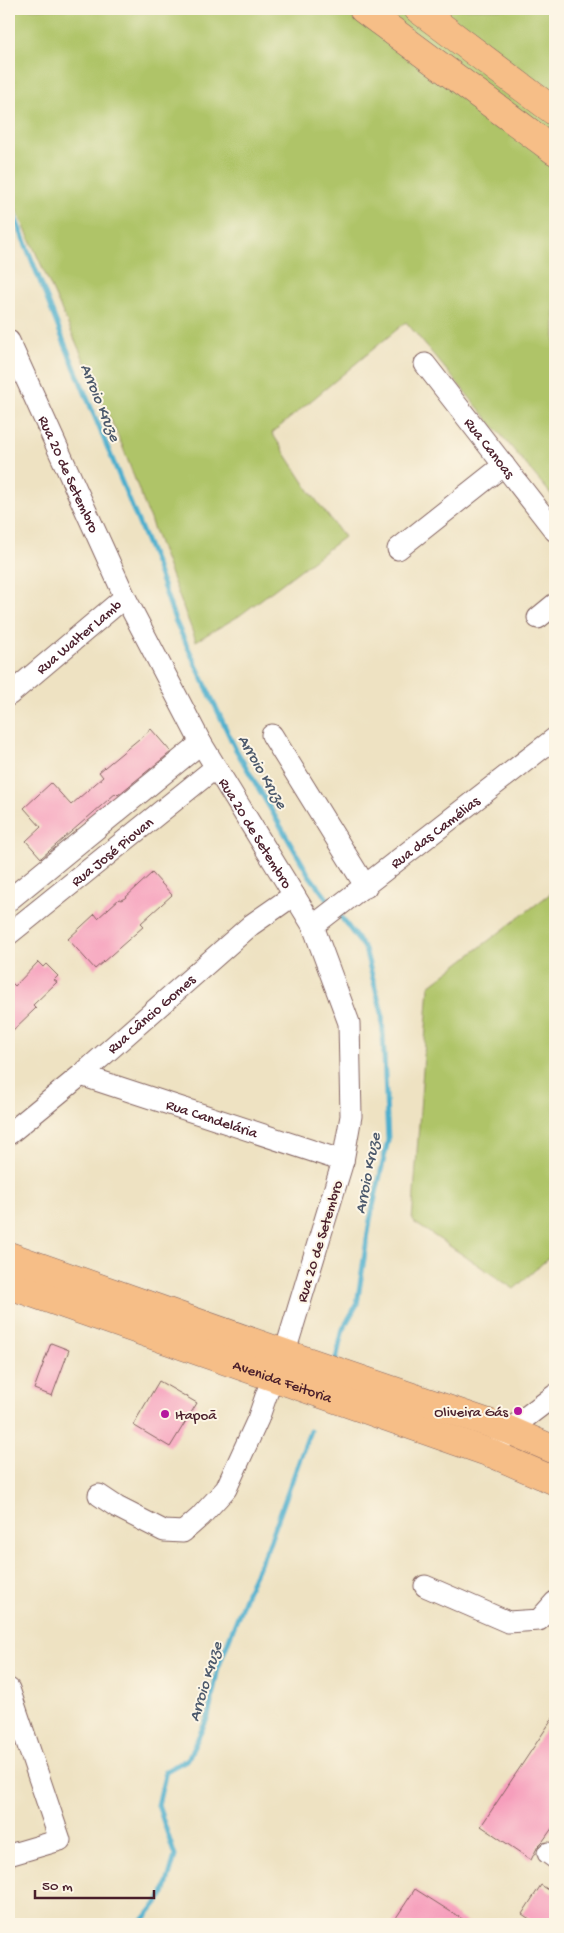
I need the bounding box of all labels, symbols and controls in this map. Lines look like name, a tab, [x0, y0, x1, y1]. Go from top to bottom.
water label: Arroio Kruze	[75, 362, 123, 446]
street label: Rua 20 de Setembro	[33, 413, 102, 536]
street label: Rua Canoas	[459, 415, 518, 483]
street label: Rua Walter Lamb	[33, 597, 126, 679]
water label: Arroio Kruze	[232, 733, 290, 814]
street label: Rua 20 de Setembro	[214, 775, 295, 893]
street label: Rua das Camélias	[388, 792, 485, 873]
street label: Rua José Piovan	[68, 814, 158, 891]
street label: Rua Câncio Gomes	[104, 971, 200, 1059]
street label: Rua Candelária	[163, 1096, 260, 1144]
water label: Arroio Kruze	[352, 1131, 387, 1216]
street label: Rua 20 de Setembro	[294, 1178, 348, 1305]
street label: Avenida Feitoria	[230, 1357, 335, 1408]
place label: Oliveira Gás	[434, 1404, 508, 1422]
marker: Oliveira Gás	[512, 1405, 524, 1417]
place label: Itapoã	[175, 1407, 217, 1425]
marker: Itapoã	[159, 1408, 171, 1420]
water label: Arroio Kruze	[186, 1639, 229, 1724]
scale bar	[35, 1868, 154, 1900]
text: 50 m	[42, 1878, 73, 1896]

